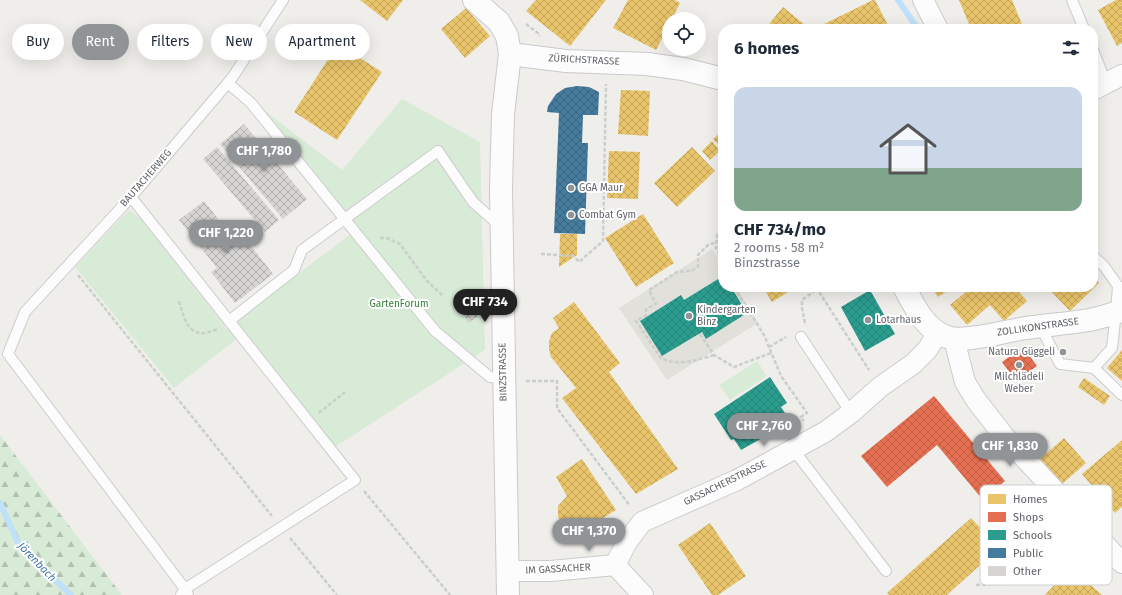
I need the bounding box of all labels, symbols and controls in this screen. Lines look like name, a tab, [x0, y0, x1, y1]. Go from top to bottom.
map controls	[662, 12, 706, 56]
button: locate	[662, 12, 706, 56]
chip: Buy	[12, 24, 64, 60]
chip: Rent	[72, 24, 129, 60]
chip: Filters	[137, 24, 203, 60]
chip: New	[211, 24, 267, 60]
chip: Apartment	[275, 24, 370, 60]
icon: filters	[1060, 37, 1082, 59]
text: 6 homes	[734, 38, 799, 59]
street label: ZÜRICHSTRASSE	[548, 50, 620, 68]
icon: home	[872, 113, 944, 185]
pin: CHF 1,780	[218, 138, 310, 172]
text: CHF 1,780	[236, 143, 292, 158]
street label: BAUTACHERWEG	[118, 147, 174, 209]
place label: GGA Maur	[579, 182, 623, 194]
marker: GGA Maur	[566, 183, 576, 193]
place label: Combat Gym	[579, 209, 636, 221]
marker: Combat Gym	[566, 210, 576, 220]
text: CHF 734/mo	[734, 219, 826, 240]
pin: CHF 1,220	[180, 220, 272, 254]
text: CHF 1,220	[198, 225, 254, 240]
text: 2 rooms · 58 m²	[734, 240, 824, 255]
text: Binzstrasse	[734, 255, 800, 270]
pin: CHF 734	[448, 289, 522, 323]
text: CHF 734	[462, 294, 508, 309]
park label: GartenForum	[369, 298, 429, 310]
place label: Kindergarten Binz	[697, 304, 756, 328]
marker: Kindergarten Binz	[684, 311, 694, 321]
place label: Lotarhaus	[876, 314, 922, 326]
marker: Lotarhaus	[863, 315, 873, 325]
street label: ZOLLIKONSTRASSE	[996, 315, 1080, 339]
street label: BINZSTRASSE	[496, 342, 510, 402]
place label: Natura Güggeli	[988, 346, 1055, 358]
marker: Natura Güggeli	[1058, 347, 1068, 357]
marker: Milchlädeli Weber	[1014, 360, 1024, 370]
place label: Milchlädeli Weber	[994, 371, 1044, 395]
pin: CHF 2,760	[718, 413, 810, 447]
text: CHF 2,760	[736, 418, 792, 433]
pin: CHF 1,830	[964, 433, 1056, 467]
text: CHF 1,830	[982, 438, 1038, 453]
street label: GASSACHERSTRASSE	[682, 458, 768, 508]
legend	[980, 485, 1112, 585]
text: Homes	[1013, 493, 1047, 506]
text: Shops	[1013, 511, 1044, 524]
pin: CHF 1,370	[543, 518, 635, 552]
text: CHF 1,370	[561, 523, 617, 538]
text: Schools	[1013, 529, 1052, 542]
water label: Jörenbach	[14, 539, 59, 584]
text: Public	[1013, 547, 1044, 560]
street label: IM GASSACHER	[525, 561, 591, 577]
text: Other	[1013, 565, 1042, 578]

